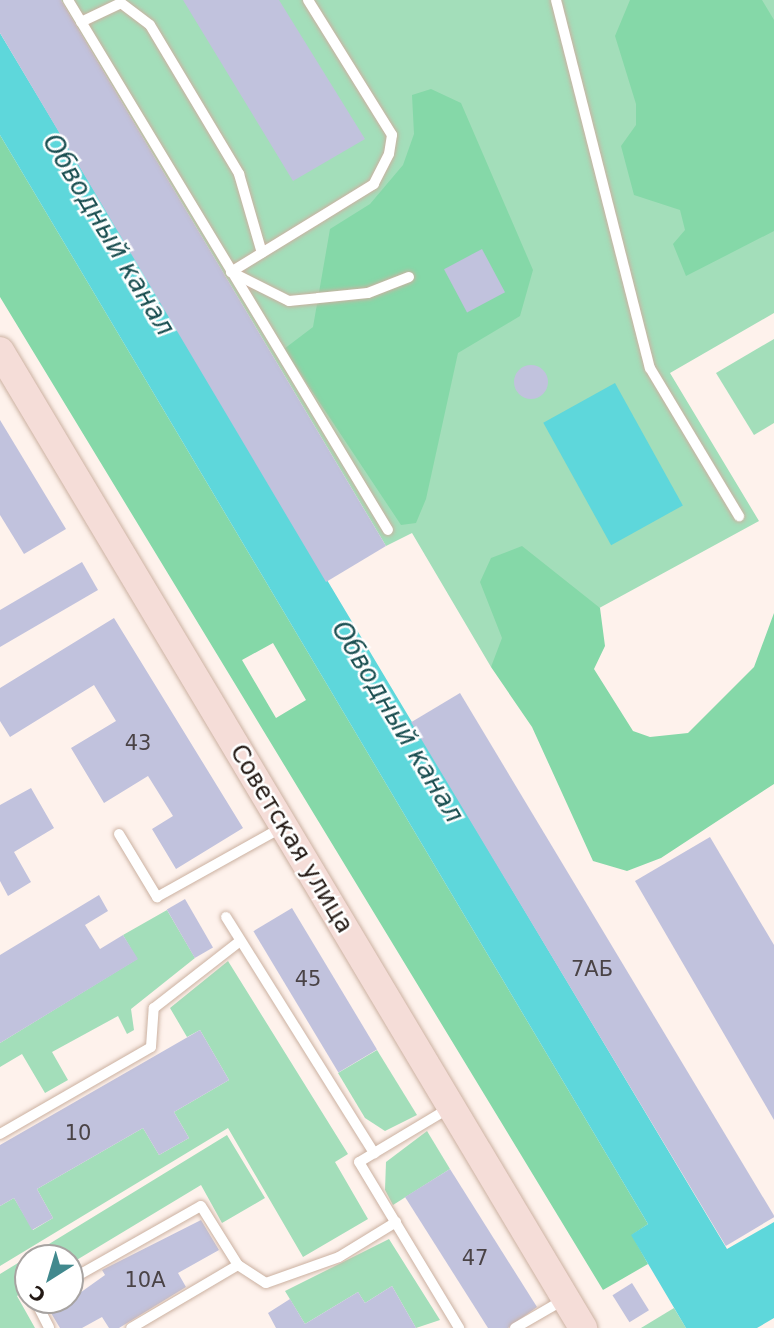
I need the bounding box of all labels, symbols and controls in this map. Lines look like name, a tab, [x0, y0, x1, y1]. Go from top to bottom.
water label: Обводный канал	[36, 129, 180, 341]
water label: Обводный канал	[325, 616, 469, 828]
house number: 43	[125, 730, 151, 756]
street label: Советская улица	[223, 739, 359, 939]
house number: 7АБ	[571, 956, 613, 982]
house number: 45	[295, 966, 321, 992]
house number: 10	[65, 1120, 91, 1146]
north arrow	[14, 1244, 84, 1314]
house number: 47	[462, 1245, 488, 1271]
house number: 10А	[124, 1267, 166, 1293]
text: С	[25, 1281, 50, 1307]

